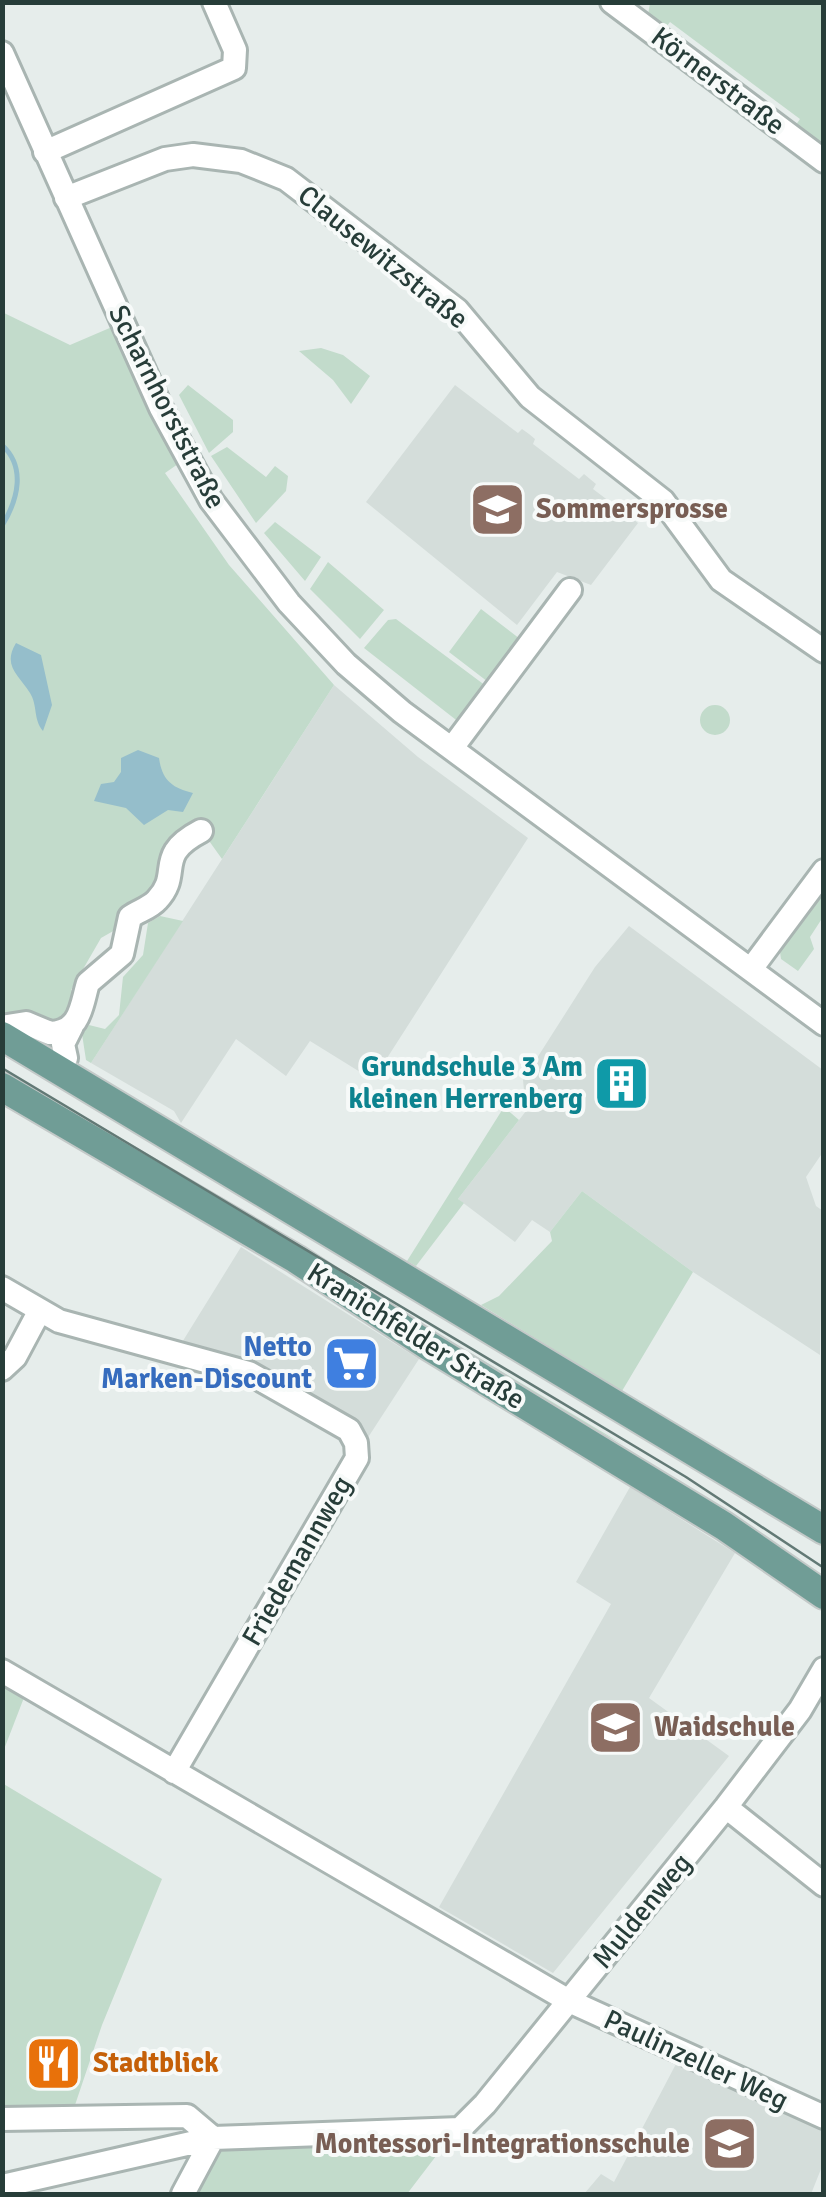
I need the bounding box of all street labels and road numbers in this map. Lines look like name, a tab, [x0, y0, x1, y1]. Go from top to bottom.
street label: Körnerstraße	[644, 20, 792, 142]
street label: Clausewitzstraße	[291, 178, 475, 336]
street label: Scharnhorststraße	[101, 300, 233, 514]
street label: Kranichfelder Straße	[301, 1255, 531, 1417]
street label: Friedemannweg	[235, 1470, 359, 1652]
street label: Muldenweg	[585, 1847, 699, 1975]
street label: Paulinzeller Weg	[598, 2002, 794, 2118]

